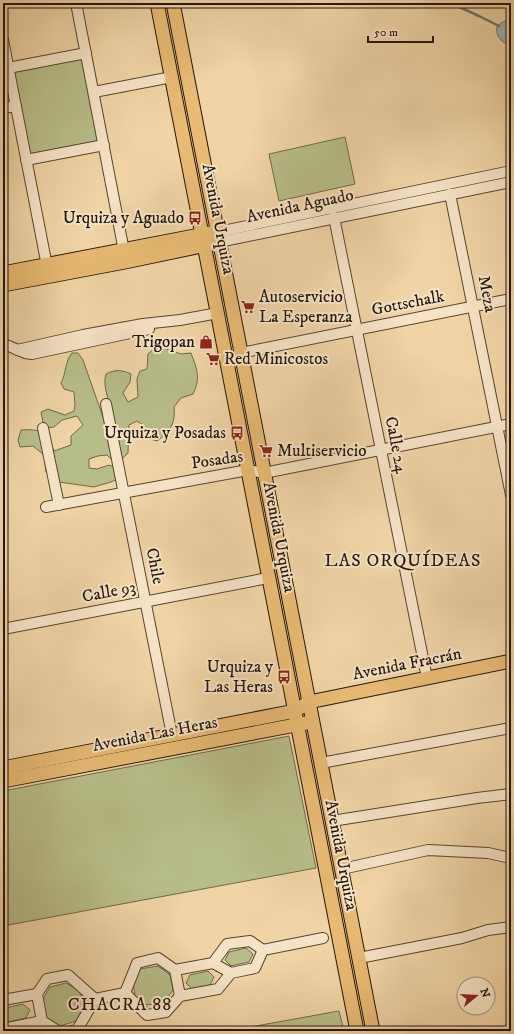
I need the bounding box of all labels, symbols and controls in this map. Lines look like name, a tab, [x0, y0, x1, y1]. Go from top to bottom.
scale bar	[368, 18, 433, 44]
text: 50 m	[374, 25, 398, 40]
street label: Avenida Urquiza	[197, 162, 240, 277]
street label: Avenida Aguado	[244, 184, 356, 228]
place label: Urquiza y Aguado	[63, 207, 184, 229]
bus stop icon: Urquiza y Aguado	[187, 210, 203, 226]
street label: Meza	[473, 274, 501, 315]
street label: Gottschalk	[370, 285, 447, 321]
place label: Autoservicio La Esperanza	[259, 286, 353, 328]
supermarket icon: Autoservicio La Esperanza	[240, 299, 256, 315]
place label: Trigopan	[132, 331, 195, 353]
shop icon: Trigopan	[198, 334, 214, 350]
place label: Red Minicostos	[224, 348, 329, 370]
supermarket icon: Red Minicostos	[205, 351, 221, 367]
street label: Calle 24	[380, 415, 413, 477]
place label: Urquiza y Posadas	[104, 422, 226, 444]
bus stop icon: Urquiza y Posadas	[229, 425, 245, 441]
place label: Multiservicio	[277, 440, 366, 462]
supermarket icon: Multiservicio	[258, 443, 274, 459]
street label: Posadas	[190, 445, 245, 475]
street label: Avenida Urquiza	[258, 480, 301, 595]
street label: Chile	[141, 546, 169, 586]
district label: LAS ORQUÍDEAS	[325, 549, 481, 572]
street label: Calle 93	[80, 576, 138, 608]
street label: Avenida Fracrán	[351, 643, 463, 685]
place label: Urquiza y Las Heras	[204, 656, 274, 698]
bus stop icon: Urquiza y Las Heras	[276, 669, 292, 685]
street label: Avenida Las Heras	[91, 711, 220, 757]
street label: Avenida Urquiza	[320, 798, 363, 913]
north arrow	[456, 976, 496, 1016]
text: N	[477, 987, 493, 1000]
district label: CHACRA 88	[68, 994, 172, 1016]

